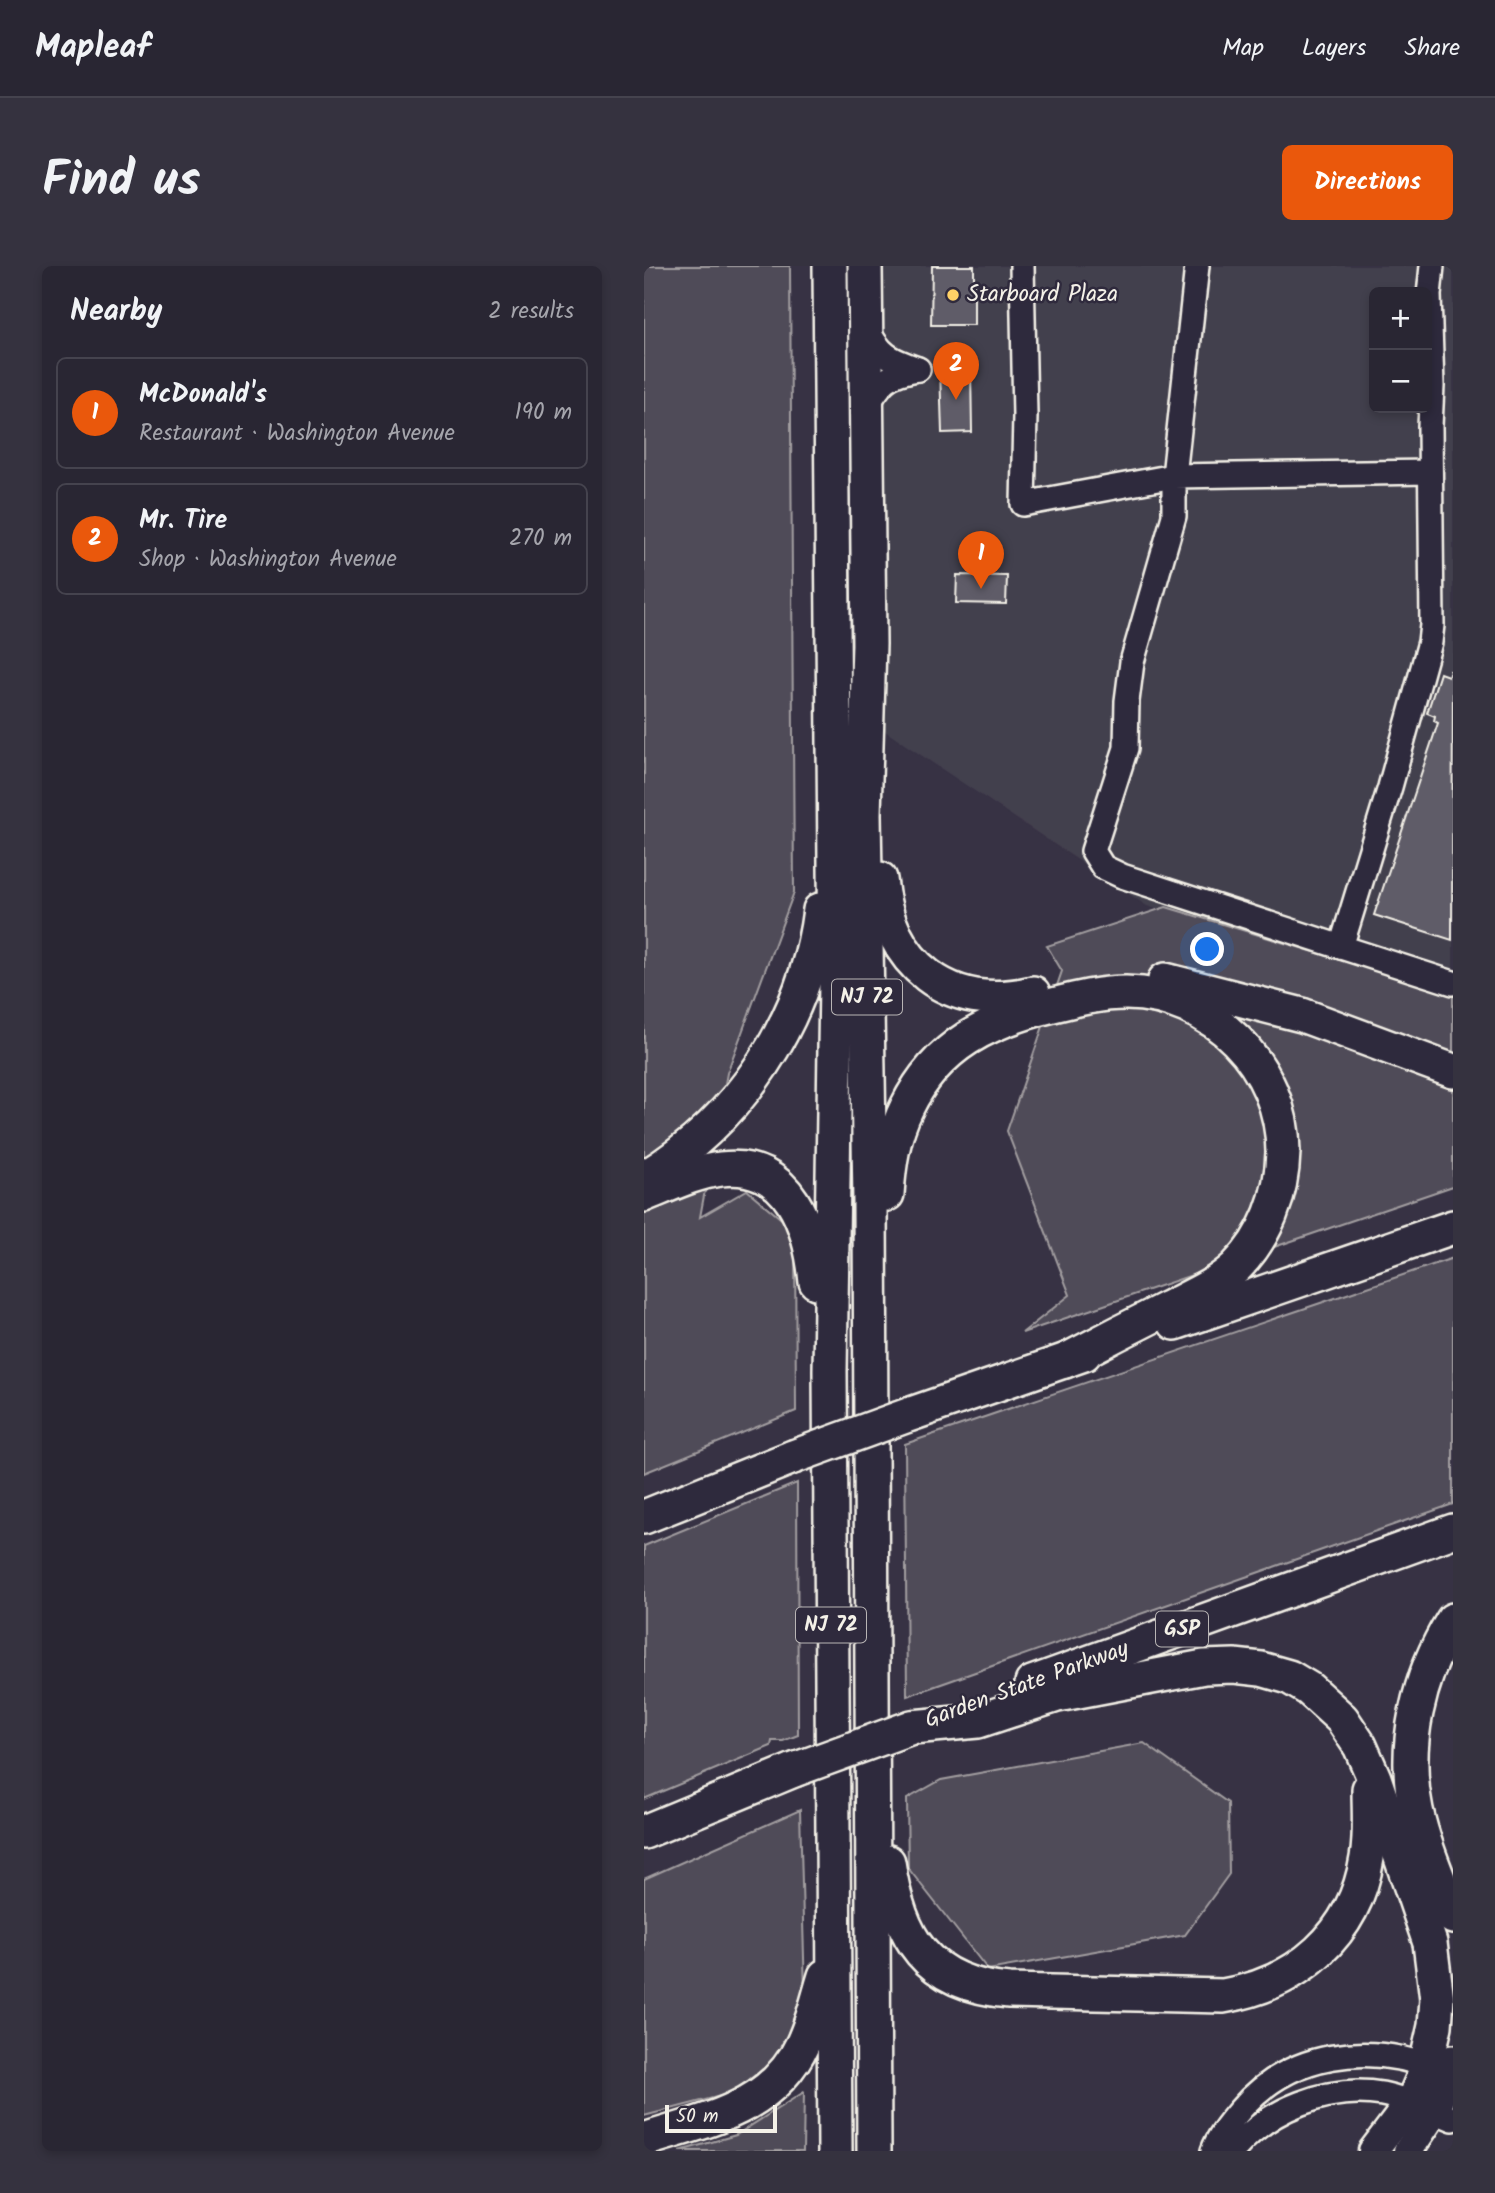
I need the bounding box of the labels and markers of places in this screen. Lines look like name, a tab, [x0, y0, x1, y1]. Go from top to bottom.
place label: Starboard Plaza	[967, 277, 1118, 313]
marker: Starboard Plaza	[945, 287, 961, 303]
pin: 2	[933, 342, 979, 400]
pin: 1	[958, 531, 1004, 589]

